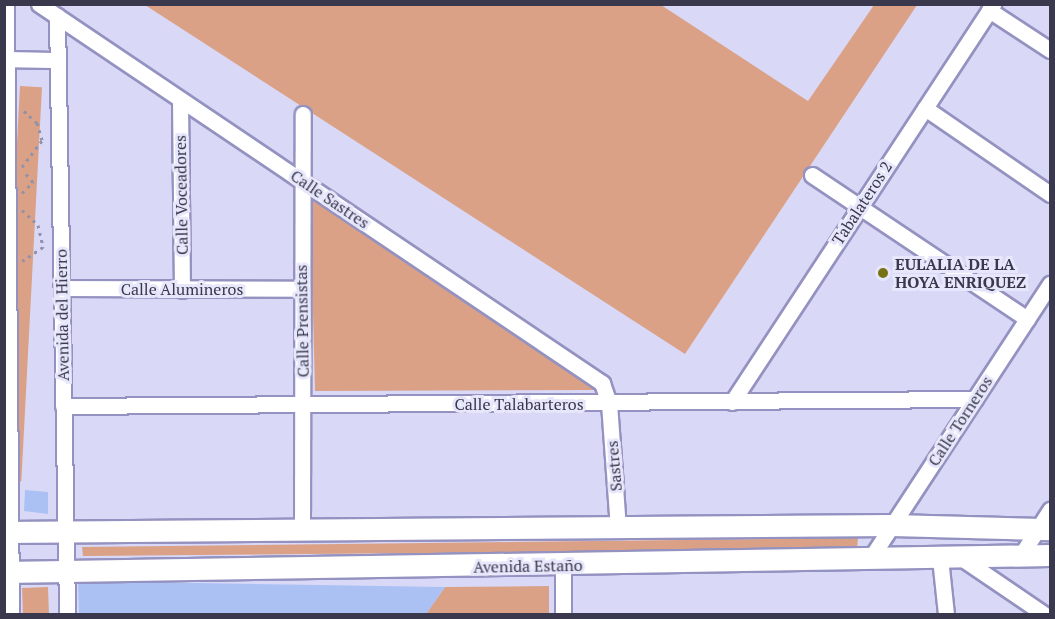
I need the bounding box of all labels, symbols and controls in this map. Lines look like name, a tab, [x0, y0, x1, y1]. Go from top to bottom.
street label: Calle Voceadores	[170, 135, 192, 255]
street label: Tabalateros 2	[828, 158, 896, 248]
street label: Calle Sastres	[287, 166, 373, 232]
street label: Avenida del Hierro	[51, 249, 73, 381]
place label: EULALIA DE LA HOYA ENRIQUEZ	[895, 254, 1026, 292]
street label: Calle Prensistas	[291, 264, 313, 378]
marker: EULALIA DE LA HOYA ENRIQUEZ	[876, 266, 890, 280]
street label: Calle Alumineros	[121, 279, 243, 299]
street label: Calle Torneros	[924, 372, 996, 470]
street label: Calle Talabarteros	[454, 394, 584, 414]
street label: Sastres	[602, 440, 626, 492]
street label: Avenida Estaño	[473, 555, 583, 577]

